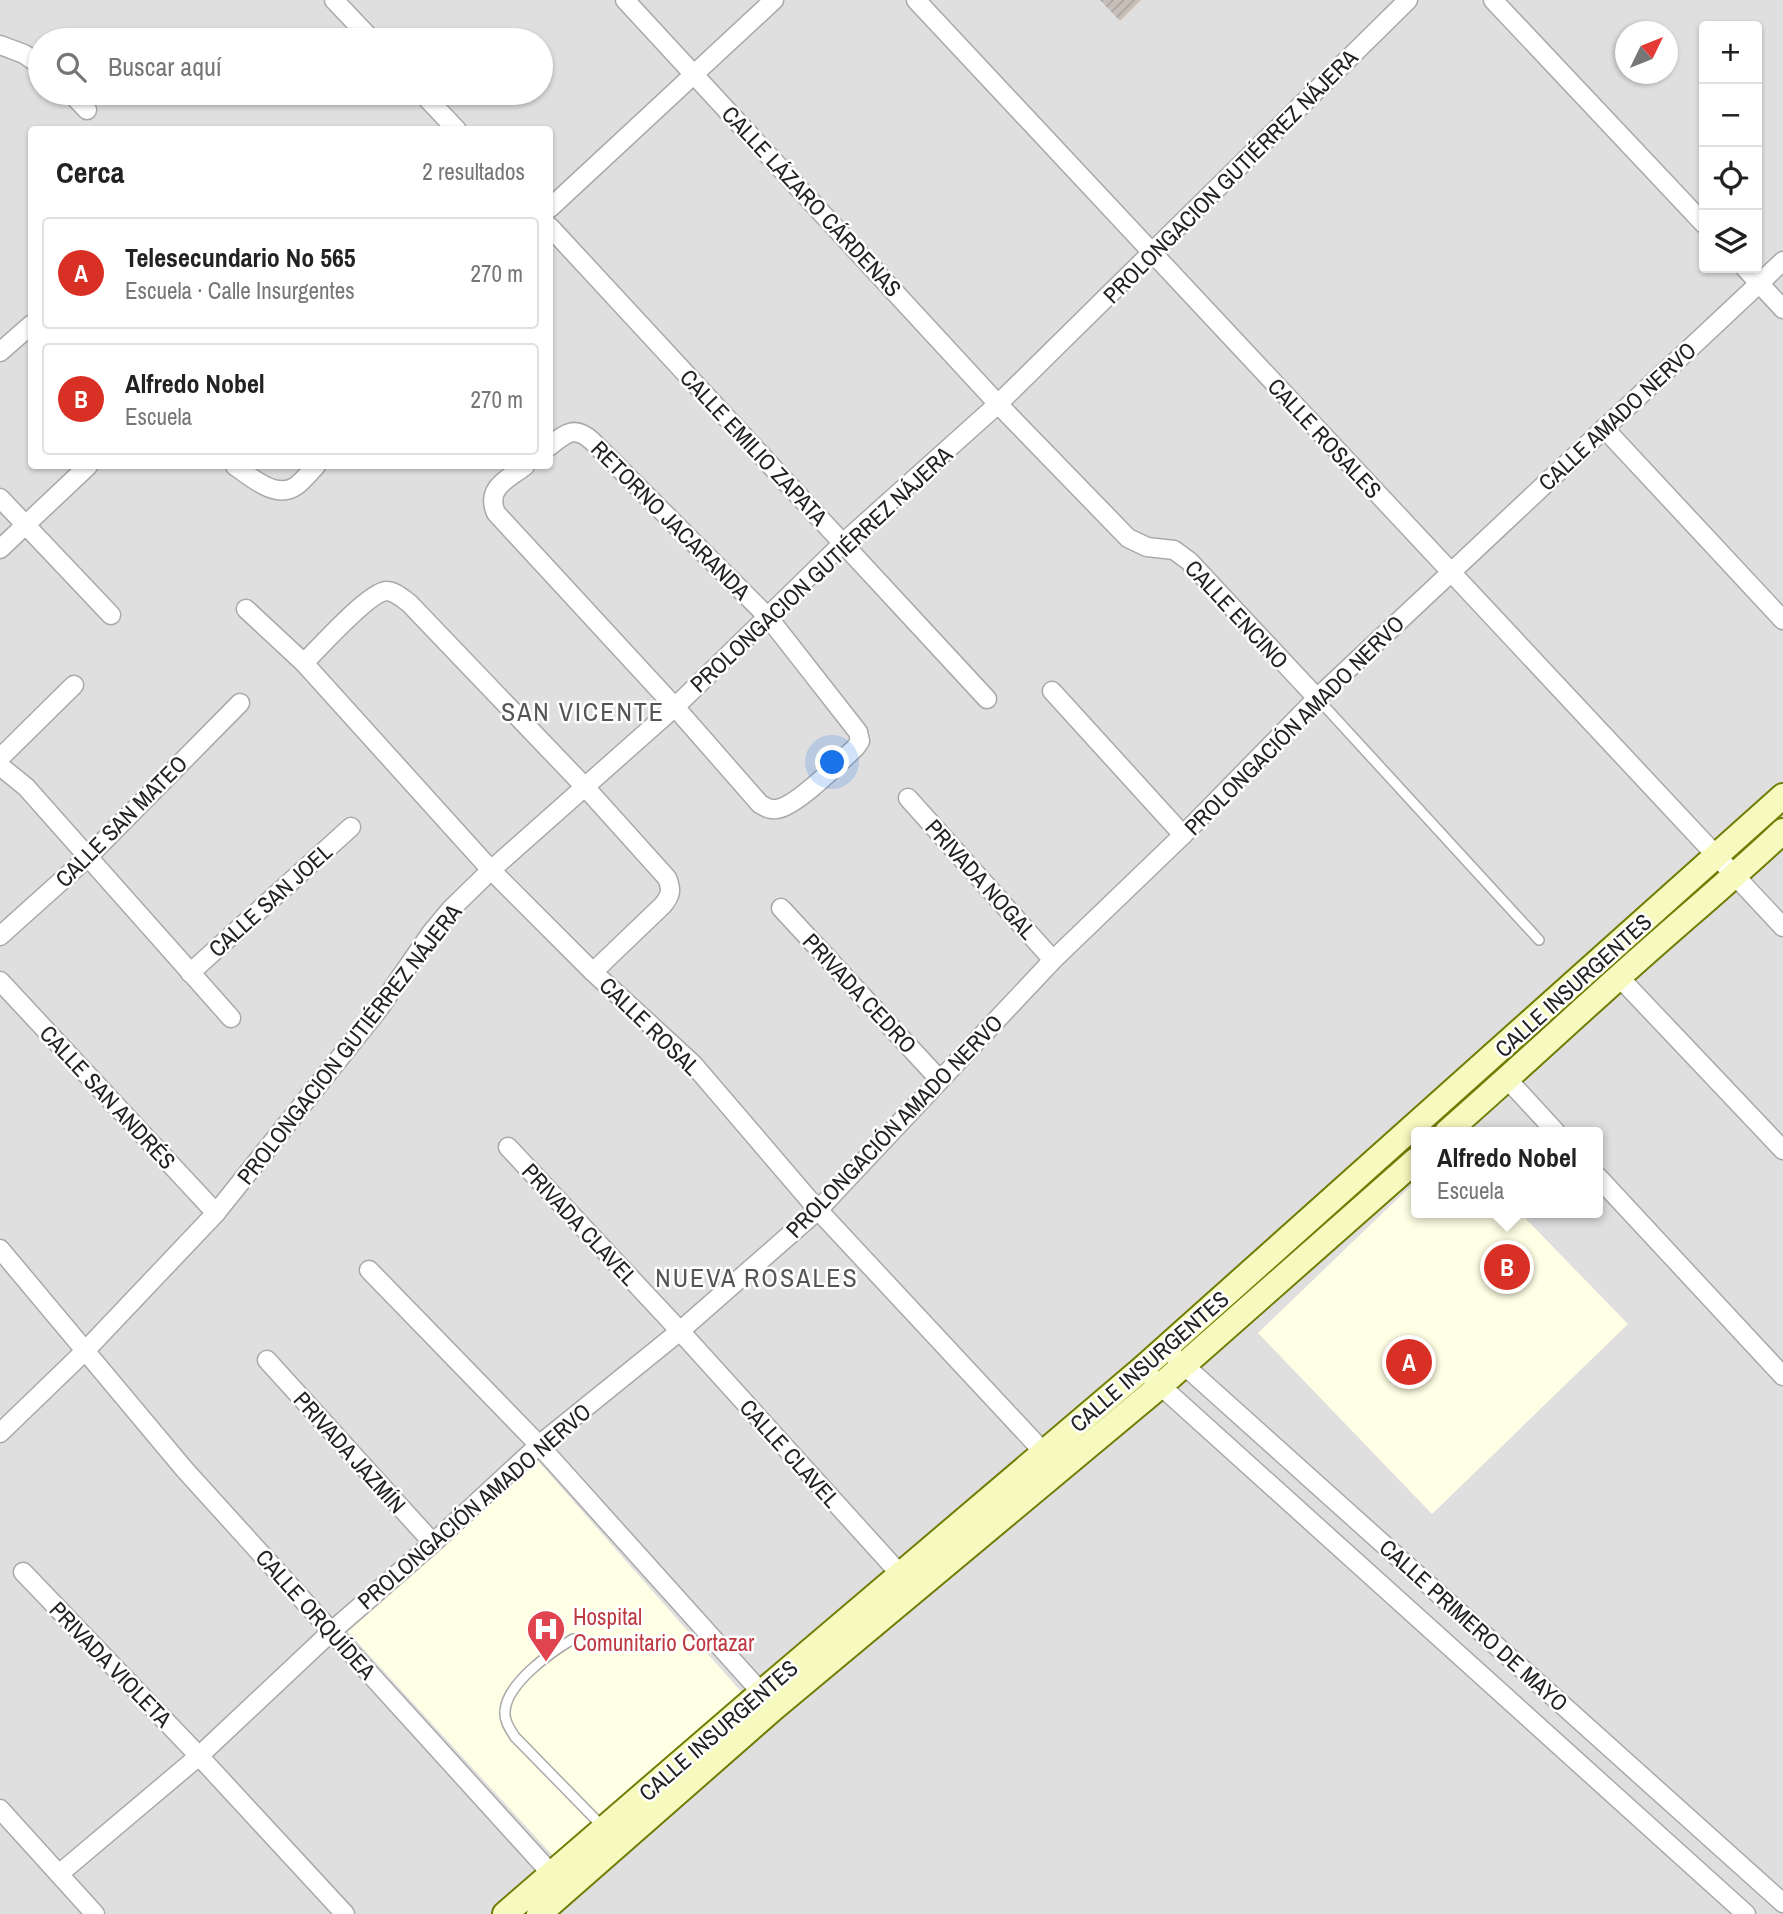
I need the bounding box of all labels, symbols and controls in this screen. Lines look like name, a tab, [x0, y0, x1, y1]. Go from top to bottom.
north arrow	[1615, 21, 1678, 84]
map controls	[1699, 21, 1762, 273]
button: +	[1699, 21, 1762, 84]
search box	[28, 28, 553, 105]
street label: PROLONGACION GUTIÉRREZ NÁJERA	[1096, 42, 1364, 310]
icon: search	[52, 48, 90, 86]
text: Buscar aquí	[108, 49, 222, 84]
button: −	[1699, 84, 1762, 147]
street label: CALLE LÁZARO CÁRDENAS	[715, 99, 909, 303]
button: locate	[1699, 147, 1762, 210]
text: Cerca	[56, 152, 124, 192]
text: 2 resultados	[422, 156, 525, 187]
button: layers	[1699, 210, 1762, 273]
text: Telesecundario No 565	[125, 240, 356, 275]
text: A	[74, 258, 88, 289]
text: 270 m	[471, 258, 523, 289]
text: Escuela · Calle Insurgentes	[125, 275, 355, 306]
street label: CALLE AMADO NERVO	[1531, 335, 1703, 497]
street label: CALLE EMILIO ZAPATA	[673, 362, 835, 532]
text: Alfredo Nobel	[125, 366, 265, 401]
street label: CALLE ROSALES	[1261, 371, 1389, 505]
text: B	[74, 384, 88, 415]
text: 270 m	[471, 384, 523, 415]
text: Escuela	[125, 401, 192, 432]
street label: RETORNO JACARANDA	[585, 434, 758, 607]
street label: PROLONGACION GUTIÉRREZ NÁJERA	[683, 439, 959, 699]
street label: CALLE ENCINO	[1178, 553, 1296, 675]
street label: PROLONGACIÓN AMADO NERVO	[1177, 608, 1411, 842]
district label: SAN VICENTE	[501, 694, 665, 729]
your location	[815, 745, 849, 779]
street label: CALLE SAN MATEO	[48, 748, 194, 894]
street label: PRIVADA NOGAL	[919, 812, 1044, 946]
street label: CALLE SAN JOEL	[202, 836, 339, 964]
street label: PROLONGACION GUTIÉRREZ NÁJERA	[230, 897, 469, 1191]
street label: CALLE INSURGENTES	[1488, 906, 1658, 1064]
street label: PRIVADA CEDRO	[796, 926, 924, 1060]
street label: CALLE ROSAL	[593, 970, 708, 1082]
street label: PROLONGACIÓN AMADO NERVO	[779, 1008, 1009, 1244]
street label: CALLE SAN ANDRÉS	[33, 1018, 183, 1176]
popup	[1411, 1127, 1603, 1218]
text: Alfredo Nobel	[1437, 1140, 1577, 1175]
street label: PRIVADA CLAVEL	[515, 1156, 645, 1292]
text: Escuela	[1437, 1175, 1504, 1206]
pin: B	[1484, 1241, 1530, 1293]
district label: NUEVA ROSALES	[655, 1260, 859, 1295]
street label: CALLE INSURGENTES	[1063, 1283, 1235, 1439]
pin: A	[1386, 1336, 1432, 1388]
street label: PRIVADA JAZMÍN	[287, 1385, 413, 1519]
street label: CALLE CLAVEL	[733, 1392, 847, 1514]
street label: PROLONGACIÓN AMADO NERVO	[351, 1396, 597, 1616]
street label: CALLE PRIMERO DE MAYO	[1373, 1532, 1575, 1718]
street label: CALLE ORQUÍDEA	[249, 1542, 383, 1686]
street label: PRIVADA VIOLETA	[43, 1594, 179, 1734]
place label: Hospital Comunitario Cortazar	[573, 1601, 755, 1658]
hospital icon: Hospital Comunitario Cortazar	[525, 1608, 567, 1663]
street label: CALLE INSURGENTES	[632, 1652, 804, 1808]

